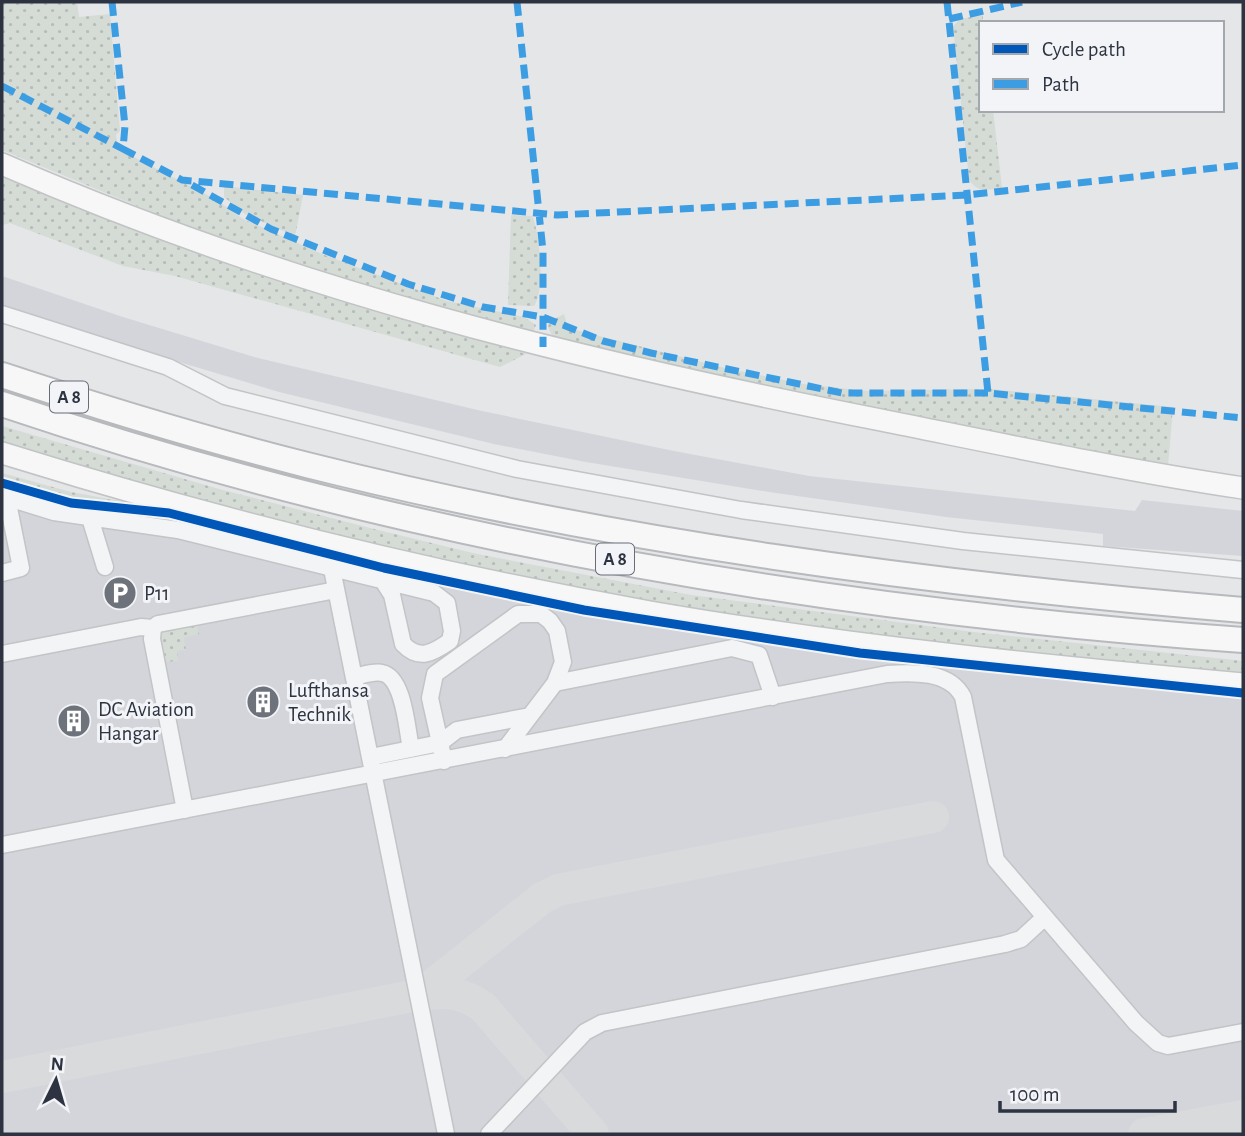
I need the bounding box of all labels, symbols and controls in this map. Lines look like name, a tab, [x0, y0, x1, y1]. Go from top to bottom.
legend	[979, 21, 1224, 112]
text: Cycle path	[1042, 39, 1126, 60]
text: Path	[1042, 74, 1080, 95]
road number: A 8	[50, 382, 88, 412]
road number: A 8	[596, 544, 634, 574]
parking icon: P11	[101, 574, 139, 612]
place label: P11	[144, 583, 169, 604]
place label: Lufthansa Technik	[288, 680, 369, 725]
building icon: Lufthansa Technik	[244, 683, 282, 721]
place label: DC Aviation Hangar	[98, 699, 194, 744]
building icon: DC Aviation Hangar	[55, 702, 93, 740]
north arrow	[21, 1045, 91, 1115]
text: N	[50, 1055, 65, 1075]
scale bar	[1000, 1070, 1175, 1114]
text: 100 m	[1010, 1084, 1060, 1105]

